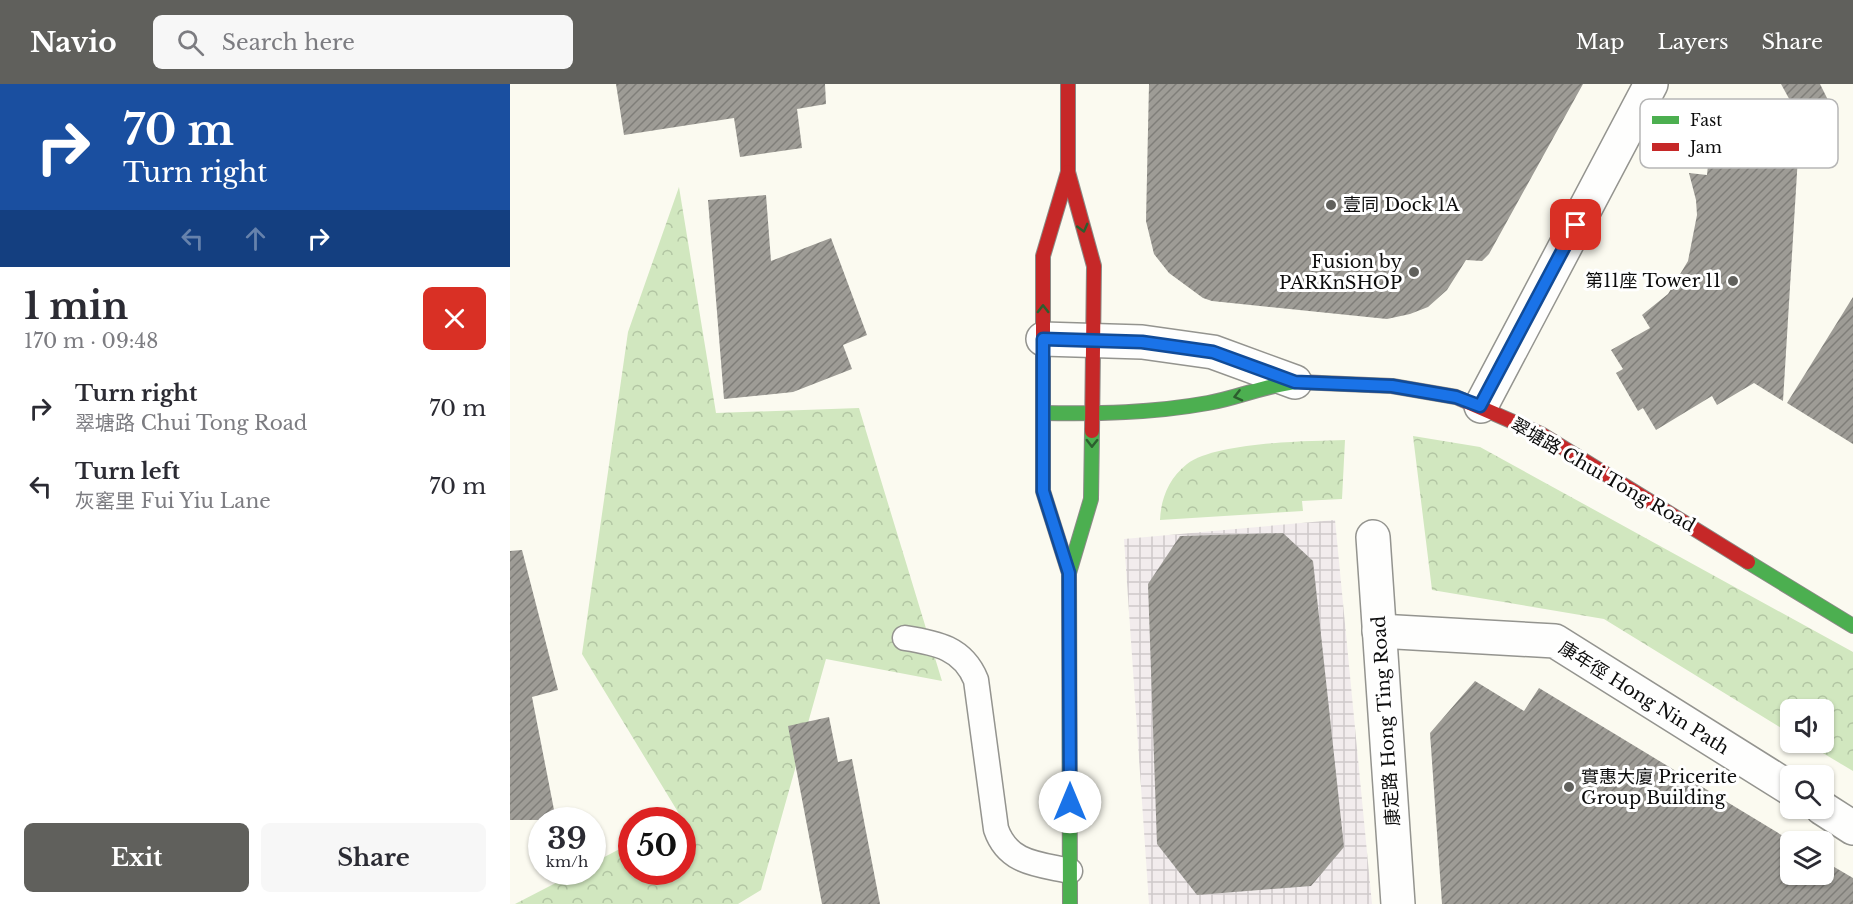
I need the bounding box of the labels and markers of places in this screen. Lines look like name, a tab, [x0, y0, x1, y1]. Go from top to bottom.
place label: 壹同 Dock 1A	[1343, 194, 1461, 216]
marker: 壹同 Dock 1A	[1324, 198, 1338, 212]
pin	[1550, 199, 1601, 250]
place label: Fusion by PARKnSHOP	[1279, 251, 1402, 294]
marker: Fusion by PARKnSHOP	[1407, 265, 1421, 279]
place label: 第11座 Tower 11	[1585, 270, 1721, 292]
marker: 第11座 Tower 11	[1726, 274, 1740, 288]
place label: 實惠大廈 Pricerite Group Building	[1581, 766, 1737, 809]
marker: 實惠大廈 Pricerite Group Building	[1562, 780, 1576, 794]

